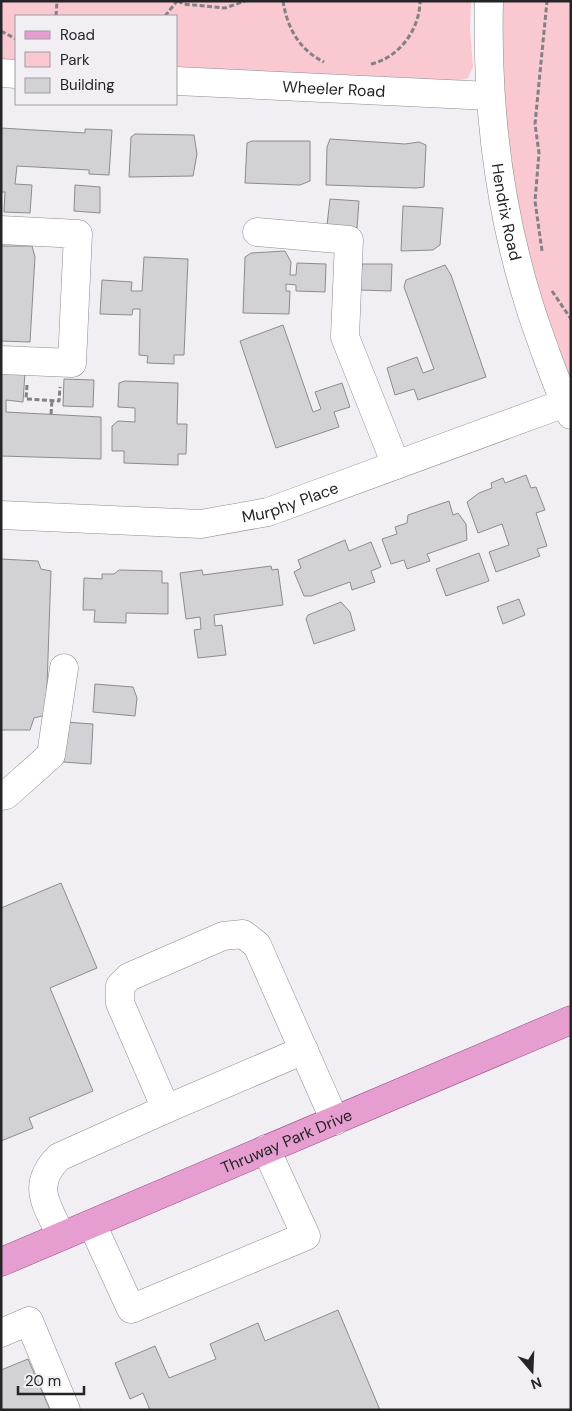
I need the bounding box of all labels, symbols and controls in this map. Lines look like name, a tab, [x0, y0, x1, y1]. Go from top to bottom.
legend	[15, 15, 178, 105]
text: Road	[60, 25, 95, 45]
text: Park	[60, 50, 90, 70]
text: Building	[60, 75, 115, 95]
street label: Wheeler Road	[282, 76, 386, 102]
street label: Hendrix Road	[487, 162, 526, 263]
street label: Murphy Place	[240, 477, 341, 528]
street label: Thruway Park Drive	[218, 1104, 355, 1178]
north arrow	[507, 1346, 557, 1396]
scale bar	[18, 1364, 84, 1396]
text: 20 m	[25, 1371, 61, 1391]
text: N	[528, 1373, 544, 1393]

